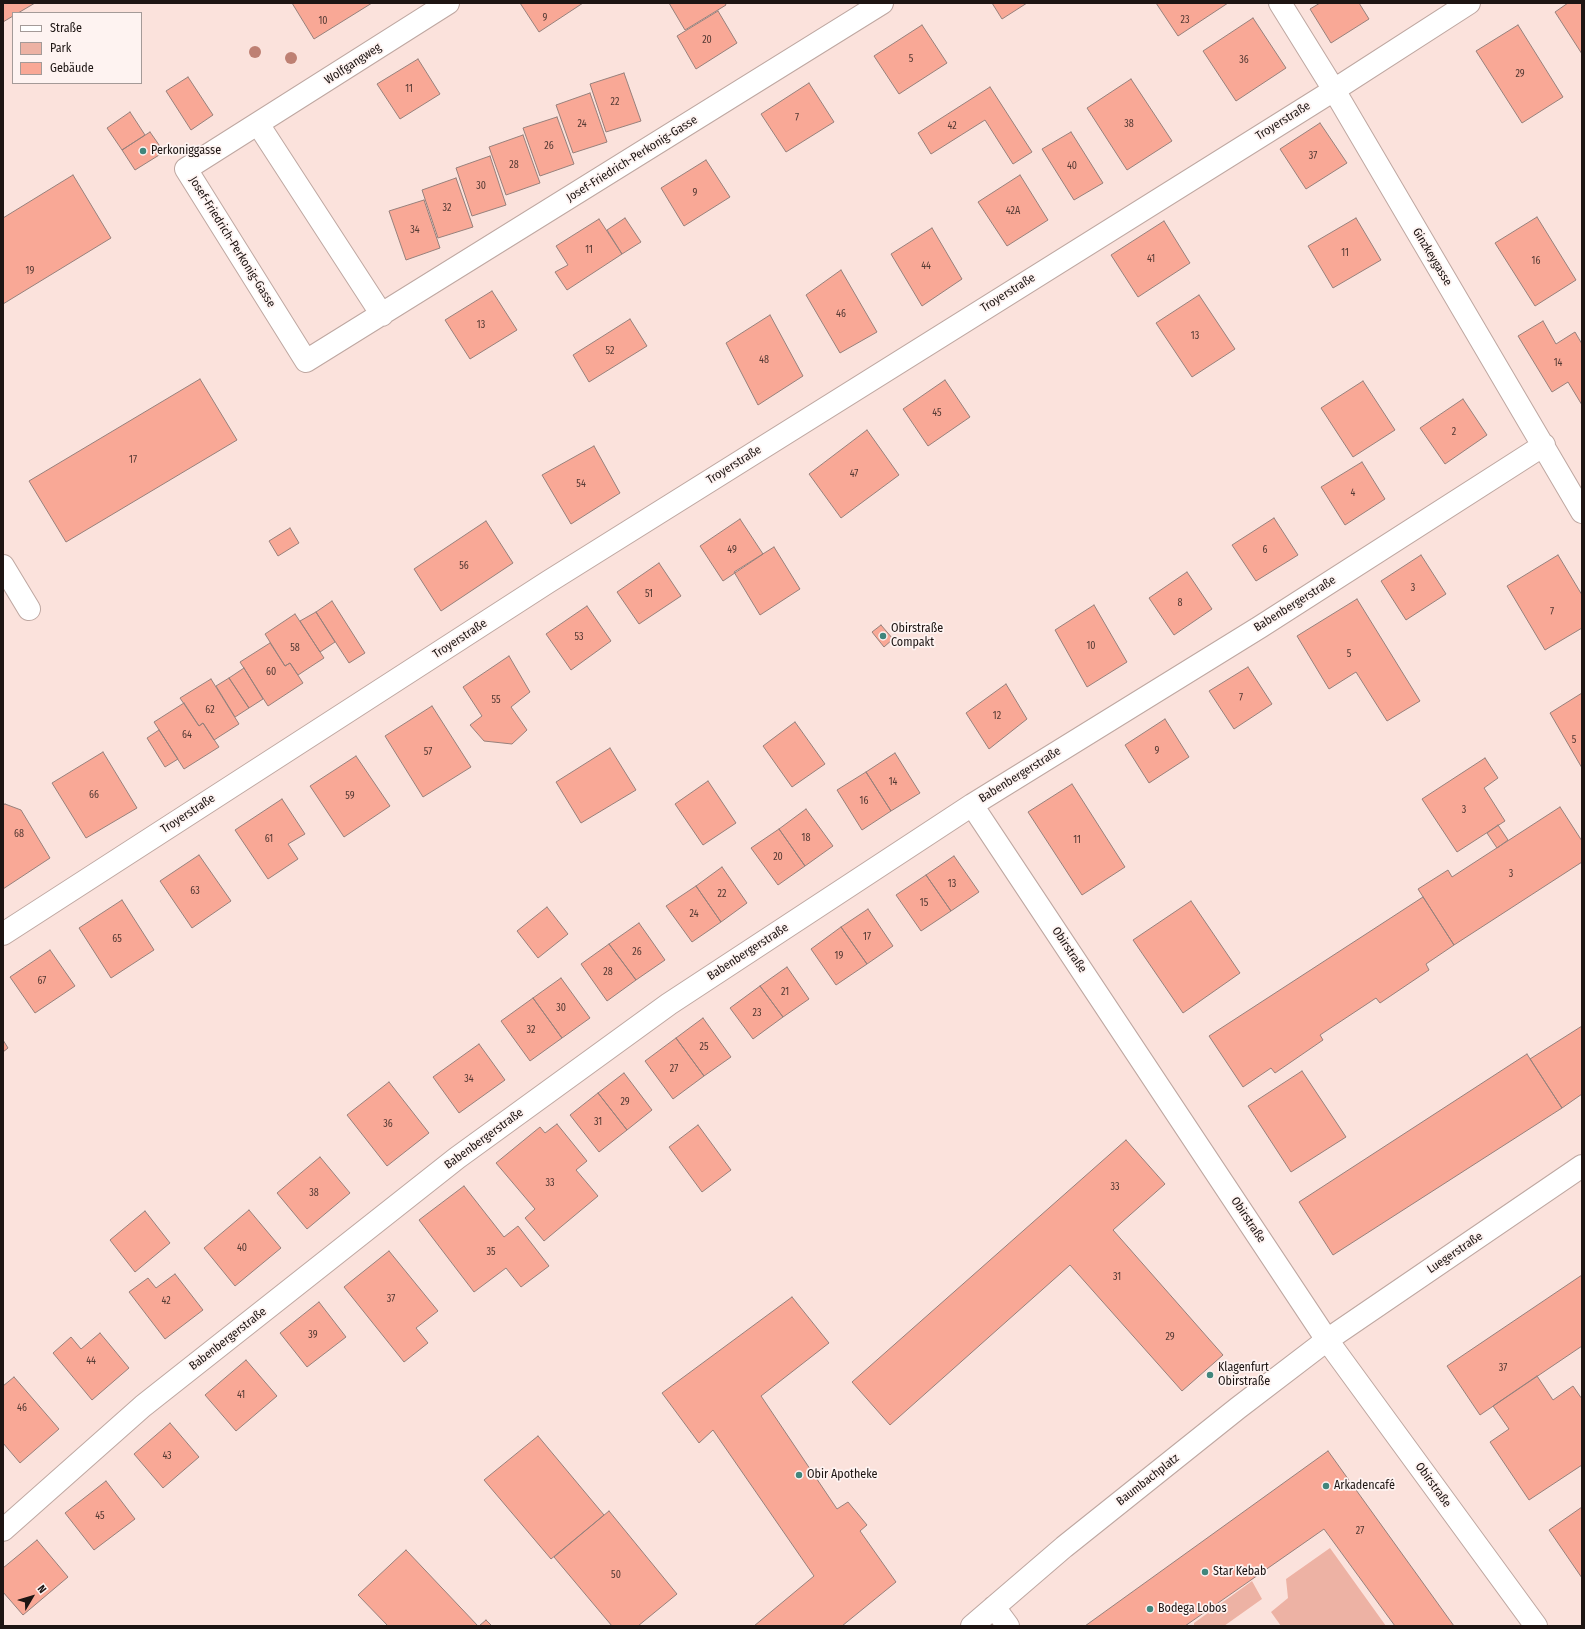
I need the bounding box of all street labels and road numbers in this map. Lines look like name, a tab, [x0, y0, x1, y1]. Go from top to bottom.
street label: Wolfgangweg	[322, 40, 384, 88]
street label: Troyerstraße	[1253, 99, 1313, 143]
street label: Josef-Friedrich-Perkonig-Gasse	[564, 113, 700, 205]
street label: Josef-Friedrich-Perkonig-Gasse	[186, 174, 278, 310]
street label: Ginzkeygasse	[1409, 225, 1455, 289]
street label: Troyerstraße	[978, 271, 1038, 315]
street label: Troyerstraße	[704, 443, 764, 487]
street label: Babenbergerstraße	[1251, 573, 1339, 635]
street label: Troyerstraße	[430, 616, 490, 662]
street label: Babenbergerstraße	[976, 744, 1064, 806]
street label: Troyerstraße	[158, 791, 218, 837]
street label: Babenbergerstraße	[705, 920, 791, 984]
street label: Obirstraße	[1048, 924, 1090, 976]
street label: Babenbergerstraße	[442, 1106, 526, 1172]
street label: Obirstraße	[1227, 1194, 1269, 1246]
street label: Luegerstraße	[1425, 1229, 1485, 1277]
street label: Babenbergerstraße	[187, 1304, 269, 1374]
street label: Baumbachplatz	[1114, 1451, 1182, 1509]
street label: Obirstraße	[1412, 1460, 1454, 1510]

